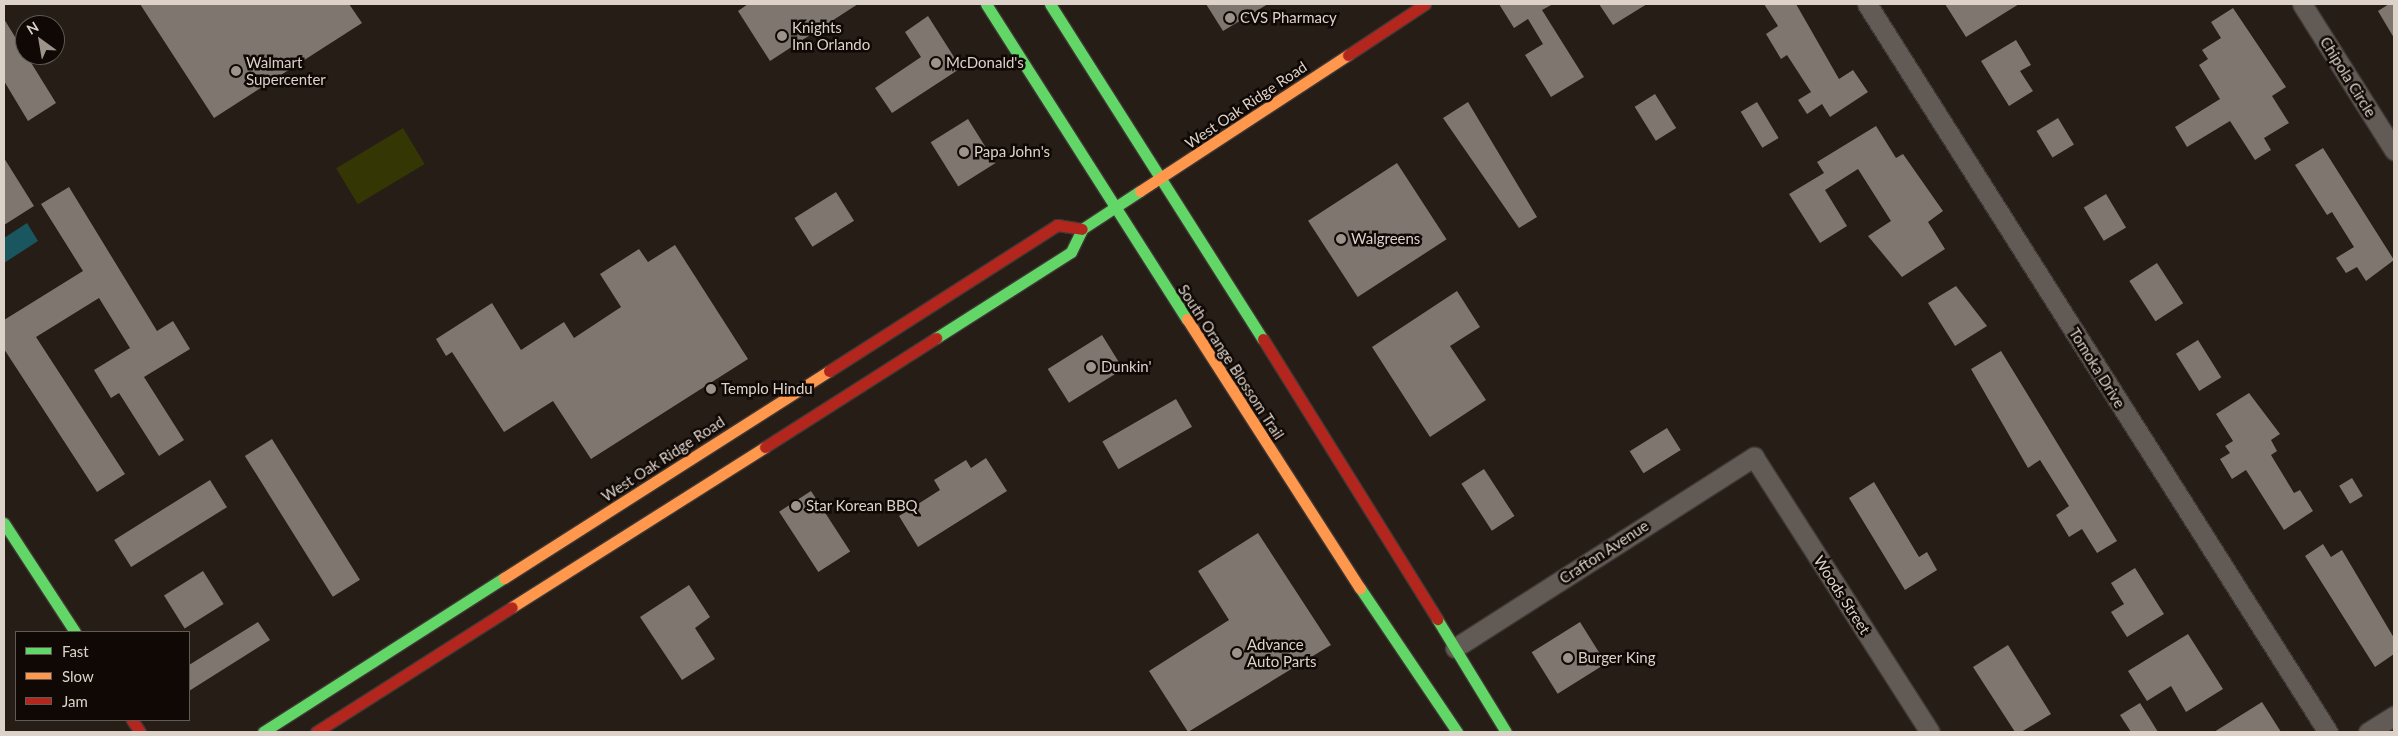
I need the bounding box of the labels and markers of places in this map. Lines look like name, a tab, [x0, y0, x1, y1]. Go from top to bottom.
place label: CVS Pharmacy	[1240, 9, 1337, 27]
marker: CVS Pharmacy	[1224, 12, 1236, 24]
place label: Knights Inn Orlando	[792, 18, 870, 53]
marker: Knights Inn Orlando	[776, 30, 788, 42]
place label: Walmart Supercenter	[246, 53, 326, 88]
place label: McDonald's	[946, 54, 1024, 72]
marker: McDonald's	[930, 57, 942, 69]
marker: Walmart Supercenter	[230, 65, 242, 77]
place label: Papa John's	[974, 143, 1051, 161]
marker: Papa John's	[958, 146, 970, 158]
place label: Walgreens	[1351, 230, 1420, 248]
marker: Walgreens	[1335, 233, 1347, 245]
place label: Dunkin'	[1101, 358, 1152, 376]
marker: Dunkin'	[1085, 361, 1097, 373]
place label: Templo Hindu	[721, 380, 813, 398]
marker: Templo Hindu	[705, 383, 717, 395]
place label: Star Korean BBQ	[806, 497, 918, 515]
marker: Star Korean BBQ	[790, 500, 802, 512]
place label: Advance Auto Parts	[1247, 635, 1317, 670]
marker: Advance Auto Parts	[1231, 647, 1243, 659]
place label: Burger King	[1578, 649, 1656, 667]
marker: Burger King	[1562, 652, 1574, 664]

